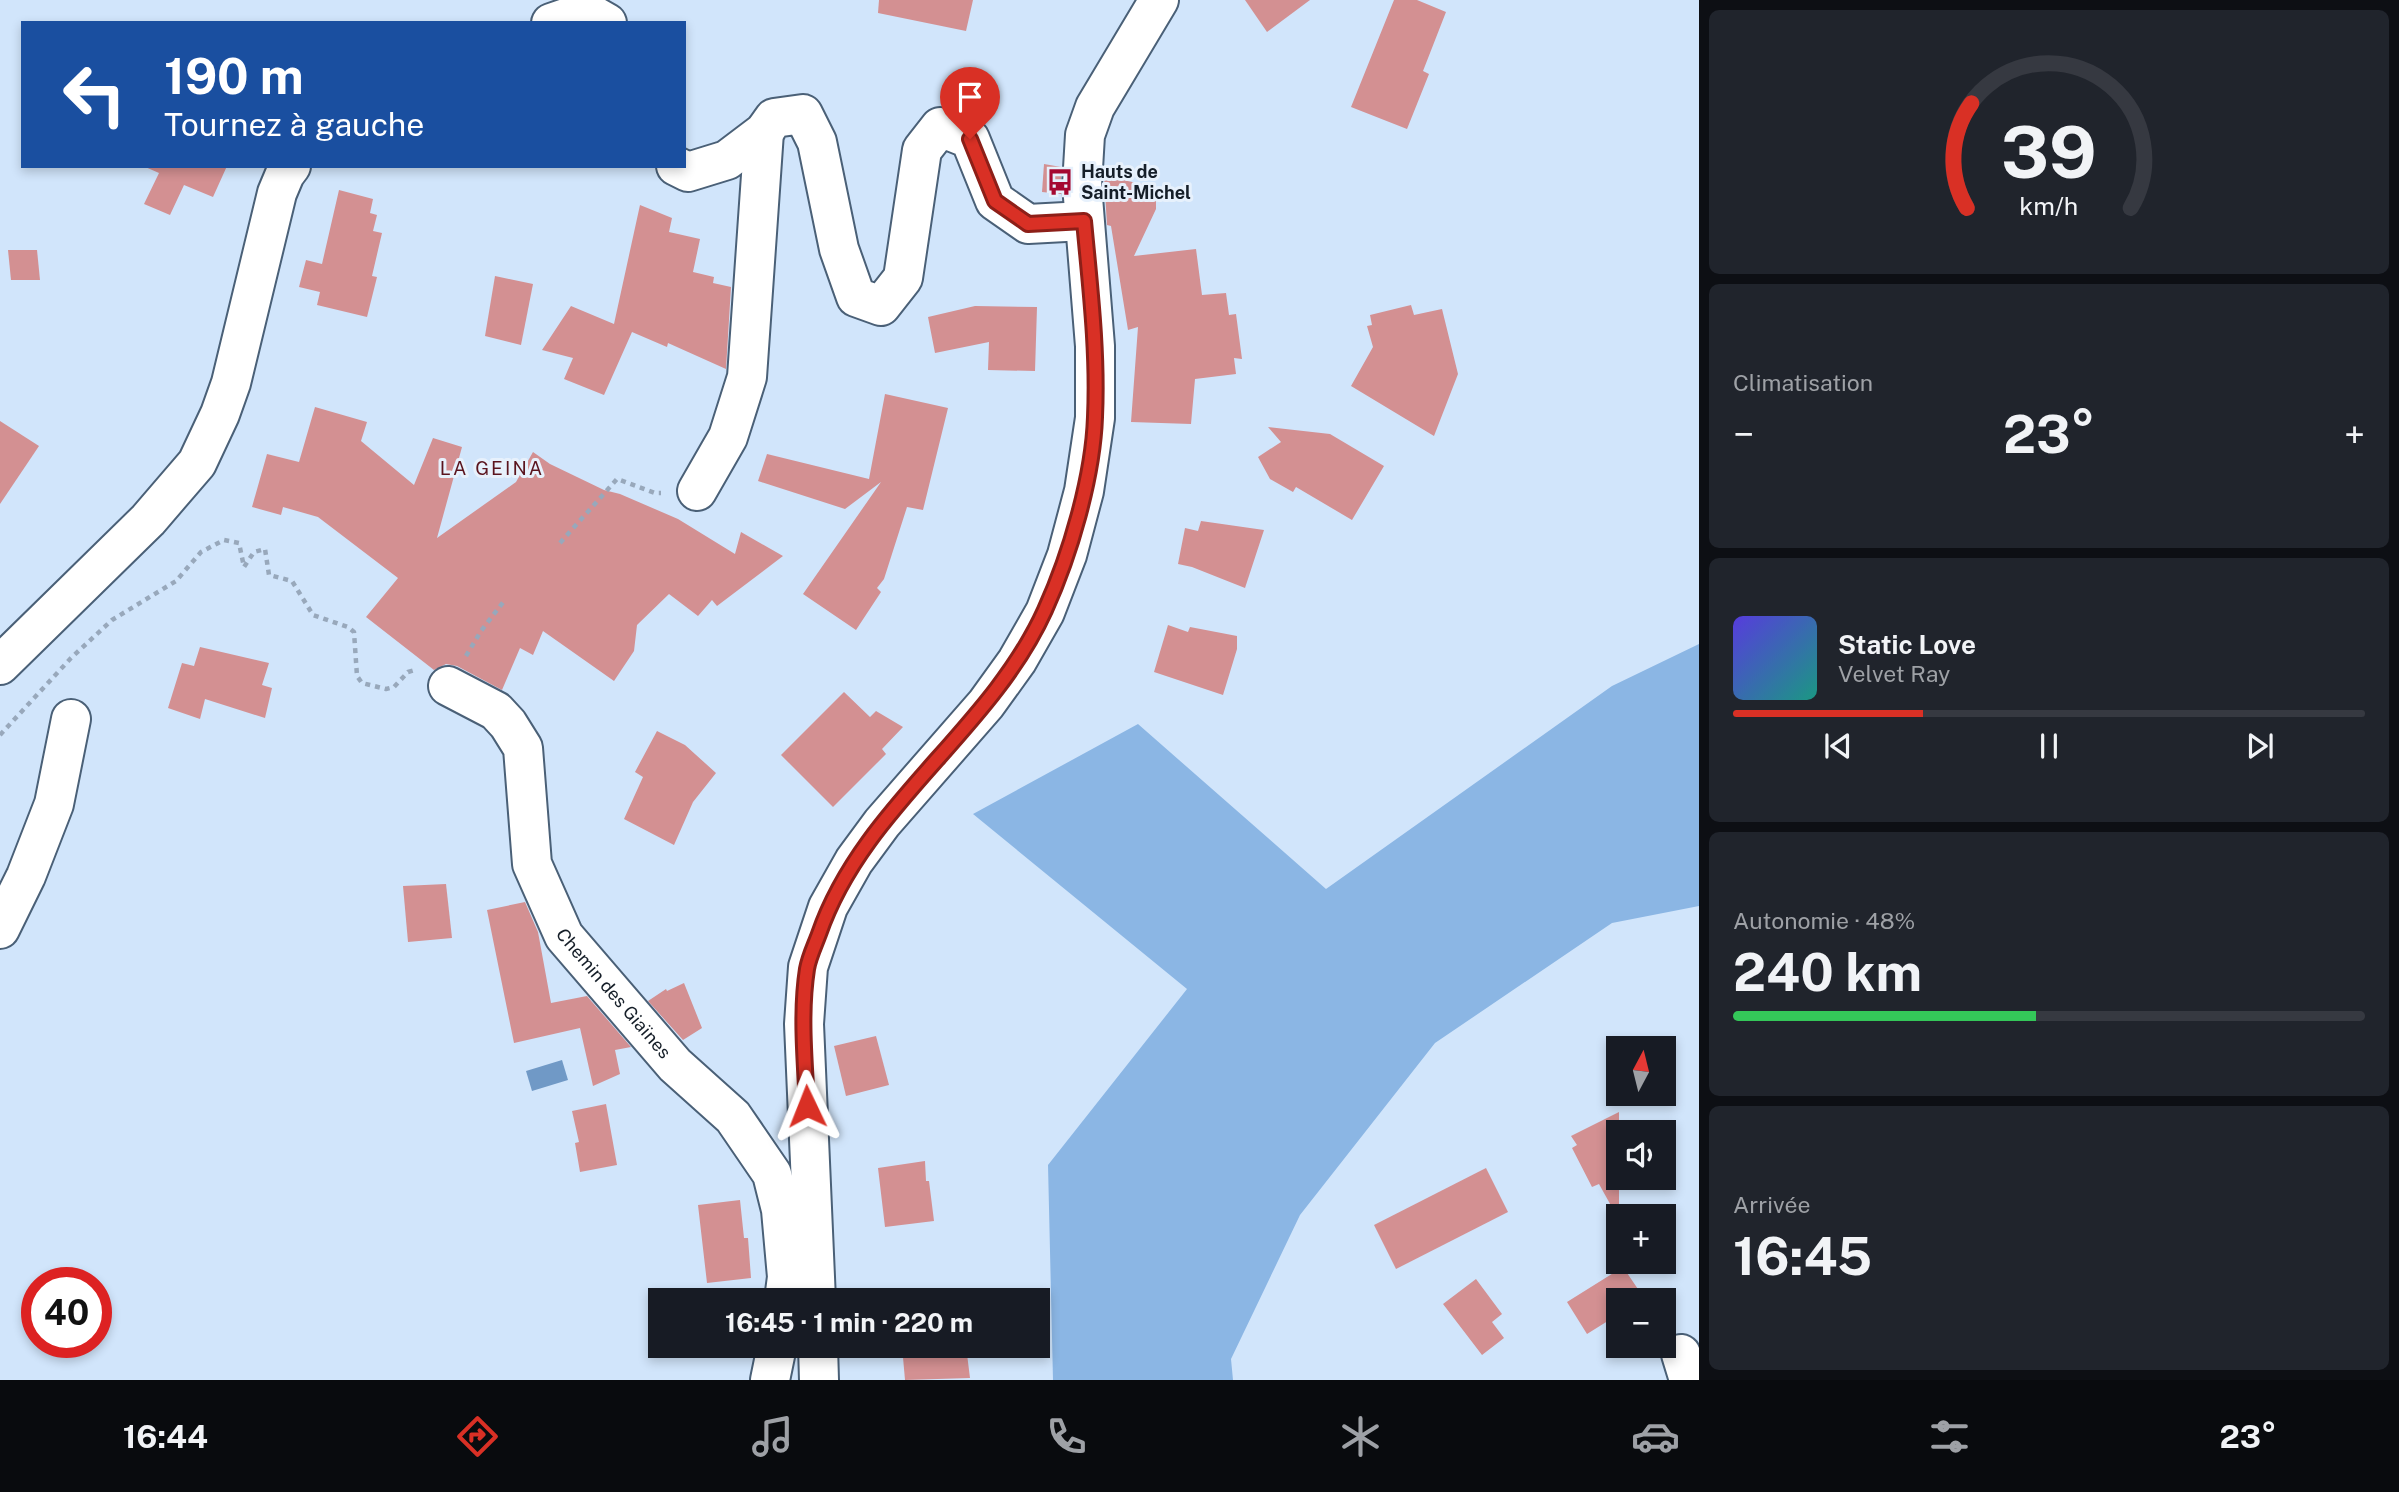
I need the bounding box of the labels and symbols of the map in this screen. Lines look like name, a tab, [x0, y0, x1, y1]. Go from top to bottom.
pin	[940, 67, 1000, 139]
place label: Hauts de Saint-Michel	[1081, 161, 1191, 203]
bus stop icon: Hauts de Saint-Michel	[1045, 167, 1075, 197]
district label: LA GEINA	[440, 457, 544, 479]
street label: Chemin des Giaïnes	[552, 925, 675, 1062]
north arrow	[1606, 1036, 1676, 1106]
position arrow	[770, 1069, 844, 1143]
speed limit sign: 40	[21, 1267, 112, 1358]

